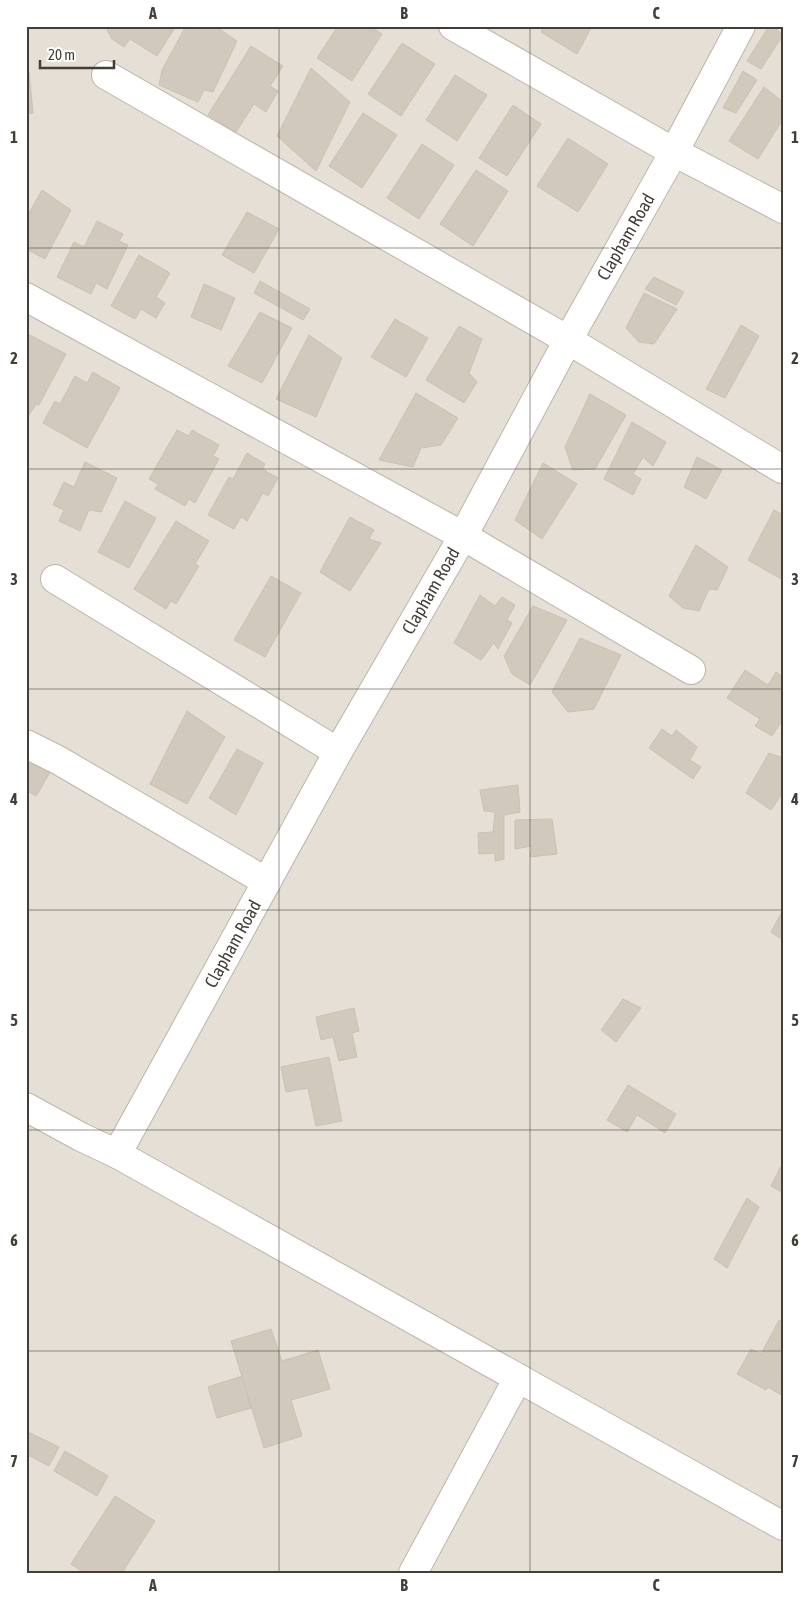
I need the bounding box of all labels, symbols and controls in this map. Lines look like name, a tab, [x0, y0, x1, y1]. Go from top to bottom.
text: A	[148, 4, 157, 22]
text: B	[400, 4, 408, 22]
text: C	[652, 4, 660, 22]
scale bar	[40, 38, 114, 70]
text: 20 m	[48, 46, 75, 63]
text: 1	[10, 128, 18, 146]
text: 1	[791, 128, 799, 146]
street label: Clapham Road	[592, 190, 659, 284]
text: 2	[10, 349, 18, 367]
text: 2	[791, 349, 799, 367]
street label: Clapham Road	[397, 544, 464, 638]
text: 3	[10, 570, 18, 588]
text: 3	[791, 570, 799, 588]
text: 4	[9, 790, 18, 808]
text: 4	[790, 790, 799, 808]
street label: Clapham Road	[200, 896, 265, 991]
text: 5	[10, 1011, 18, 1029]
text: 5	[791, 1011, 799, 1029]
text: 6	[10, 1231, 18, 1249]
text: 6	[791, 1231, 799, 1249]
text: 7	[10, 1452, 18, 1470]
text: 7	[791, 1452, 799, 1470]
text: A	[148, 1576, 157, 1594]
text: B	[400, 1576, 408, 1594]
text: C	[652, 1576, 660, 1594]

